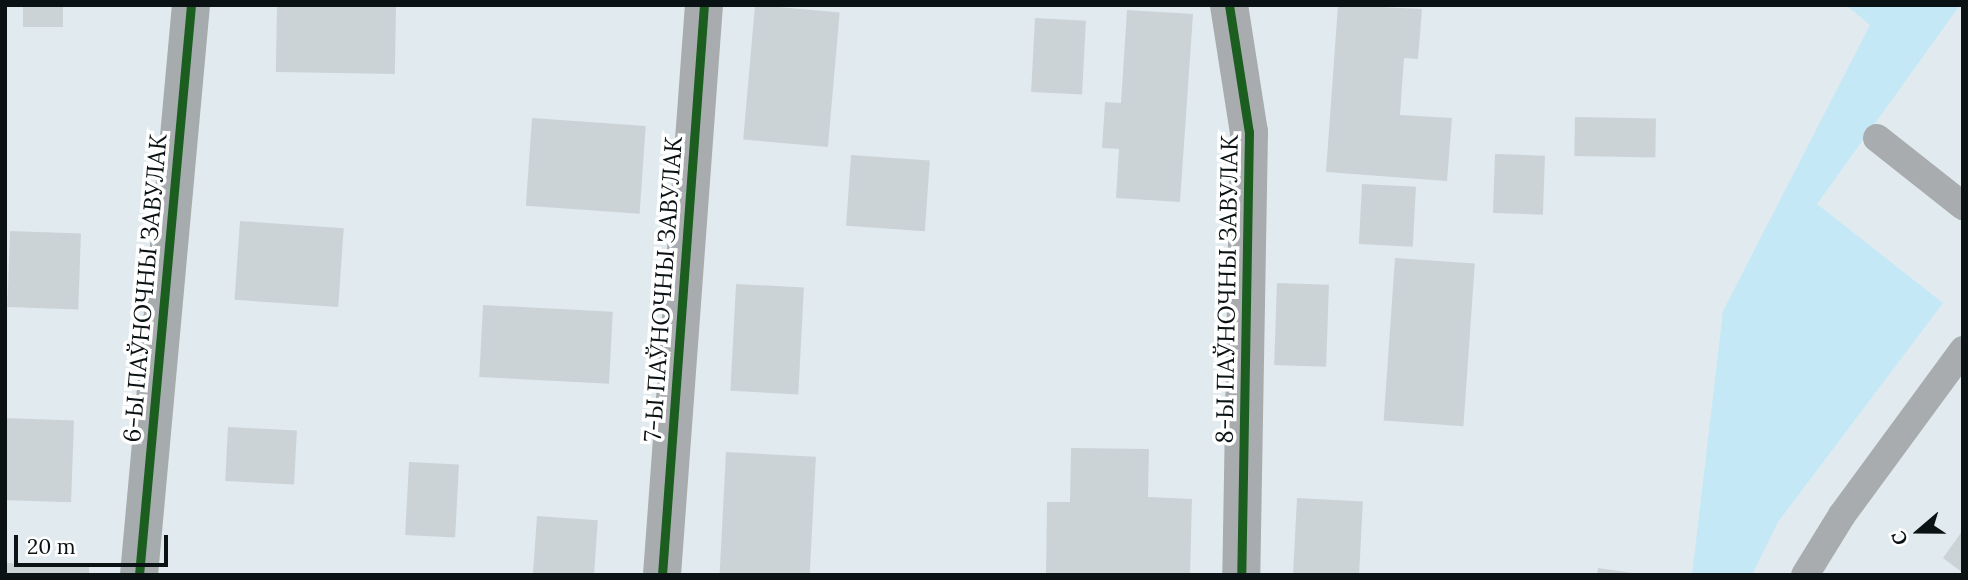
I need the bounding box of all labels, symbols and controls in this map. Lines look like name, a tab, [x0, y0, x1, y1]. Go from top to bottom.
street label: 6-Ы ПАЎНОЧНЫ ЗАВУЛАК	[117, 133, 173, 443]
street label: 8-Ы ПАЎНОЧНЫ ЗАВУЛАК	[1210, 134, 1244, 444]
street label: 7-Ы ПАЎНОЧНЫ ЗАВУЛАК	[638, 135, 688, 443]
north arrow	[1884, 496, 1954, 566]
scale bar	[18, 520, 172, 564]
text: С	[1886, 528, 1913, 548]
text: 20 m	[27, 533, 76, 560]

